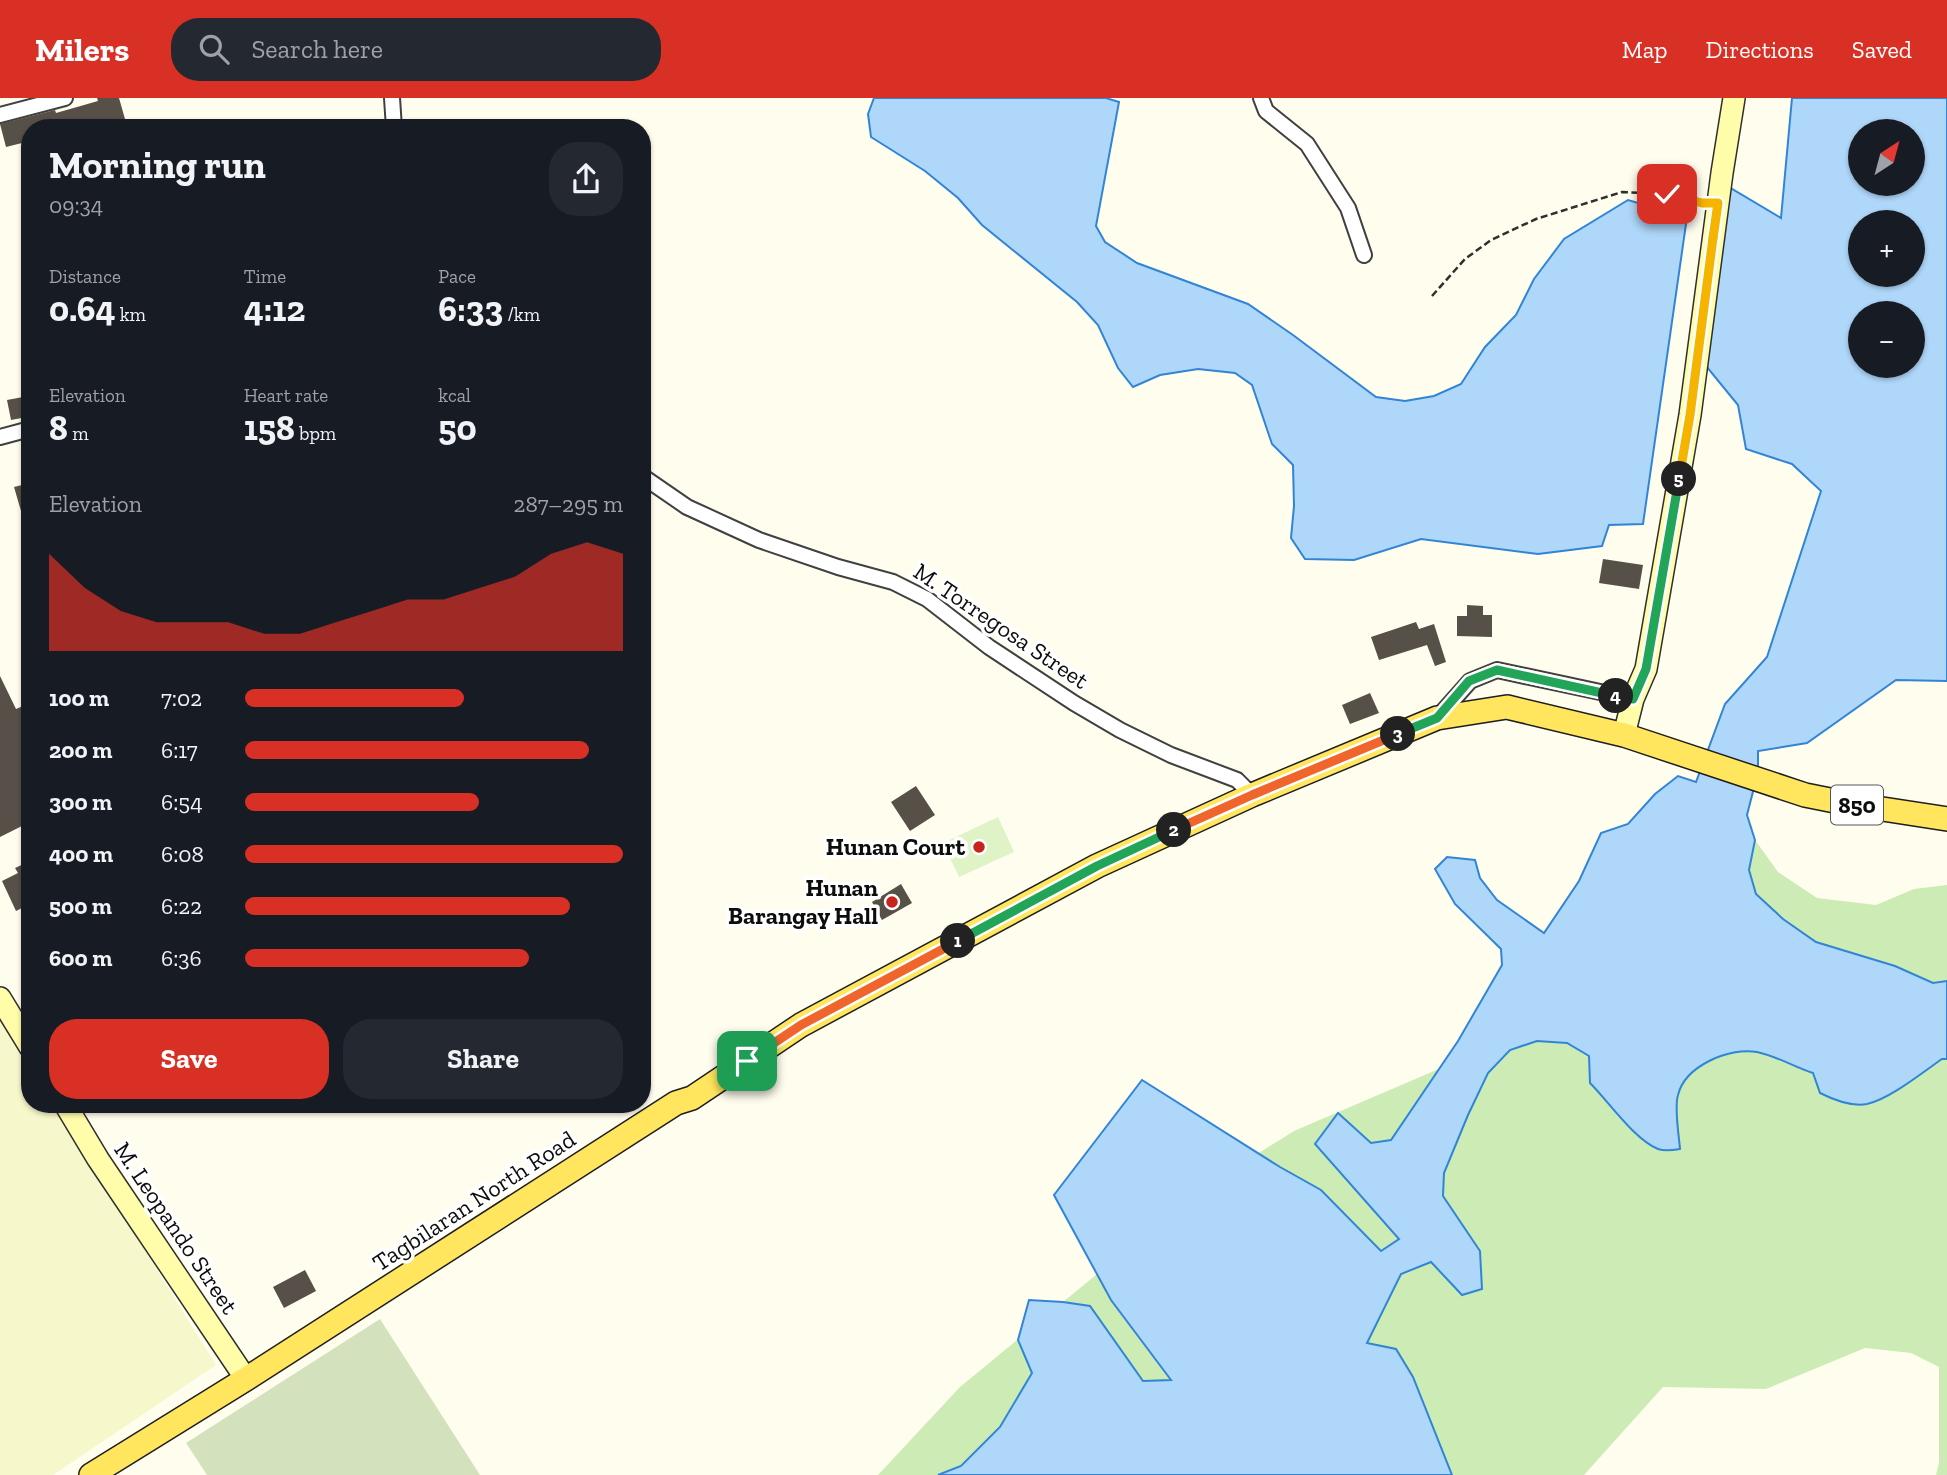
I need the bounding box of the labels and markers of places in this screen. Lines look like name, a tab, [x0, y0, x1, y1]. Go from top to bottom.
pin	[1637, 164, 1697, 224]
pin: 5	[1662, 462, 1696, 496]
pin: 4	[1598, 678, 1634, 714]
pin: 3	[1380, 716, 1416, 752]
pin: 2	[1156, 812, 1192, 848]
place label: Hunan Court	[826, 832, 965, 861]
marker: Hunan Court	[971, 839, 987, 855]
place label: Hunan Barangay Hall	[728, 873, 878, 930]
marker: Hunan Barangay Hall	[884, 894, 900, 910]
pin: 1	[940, 924, 976, 958]
pin	[717, 1031, 777, 1091]

